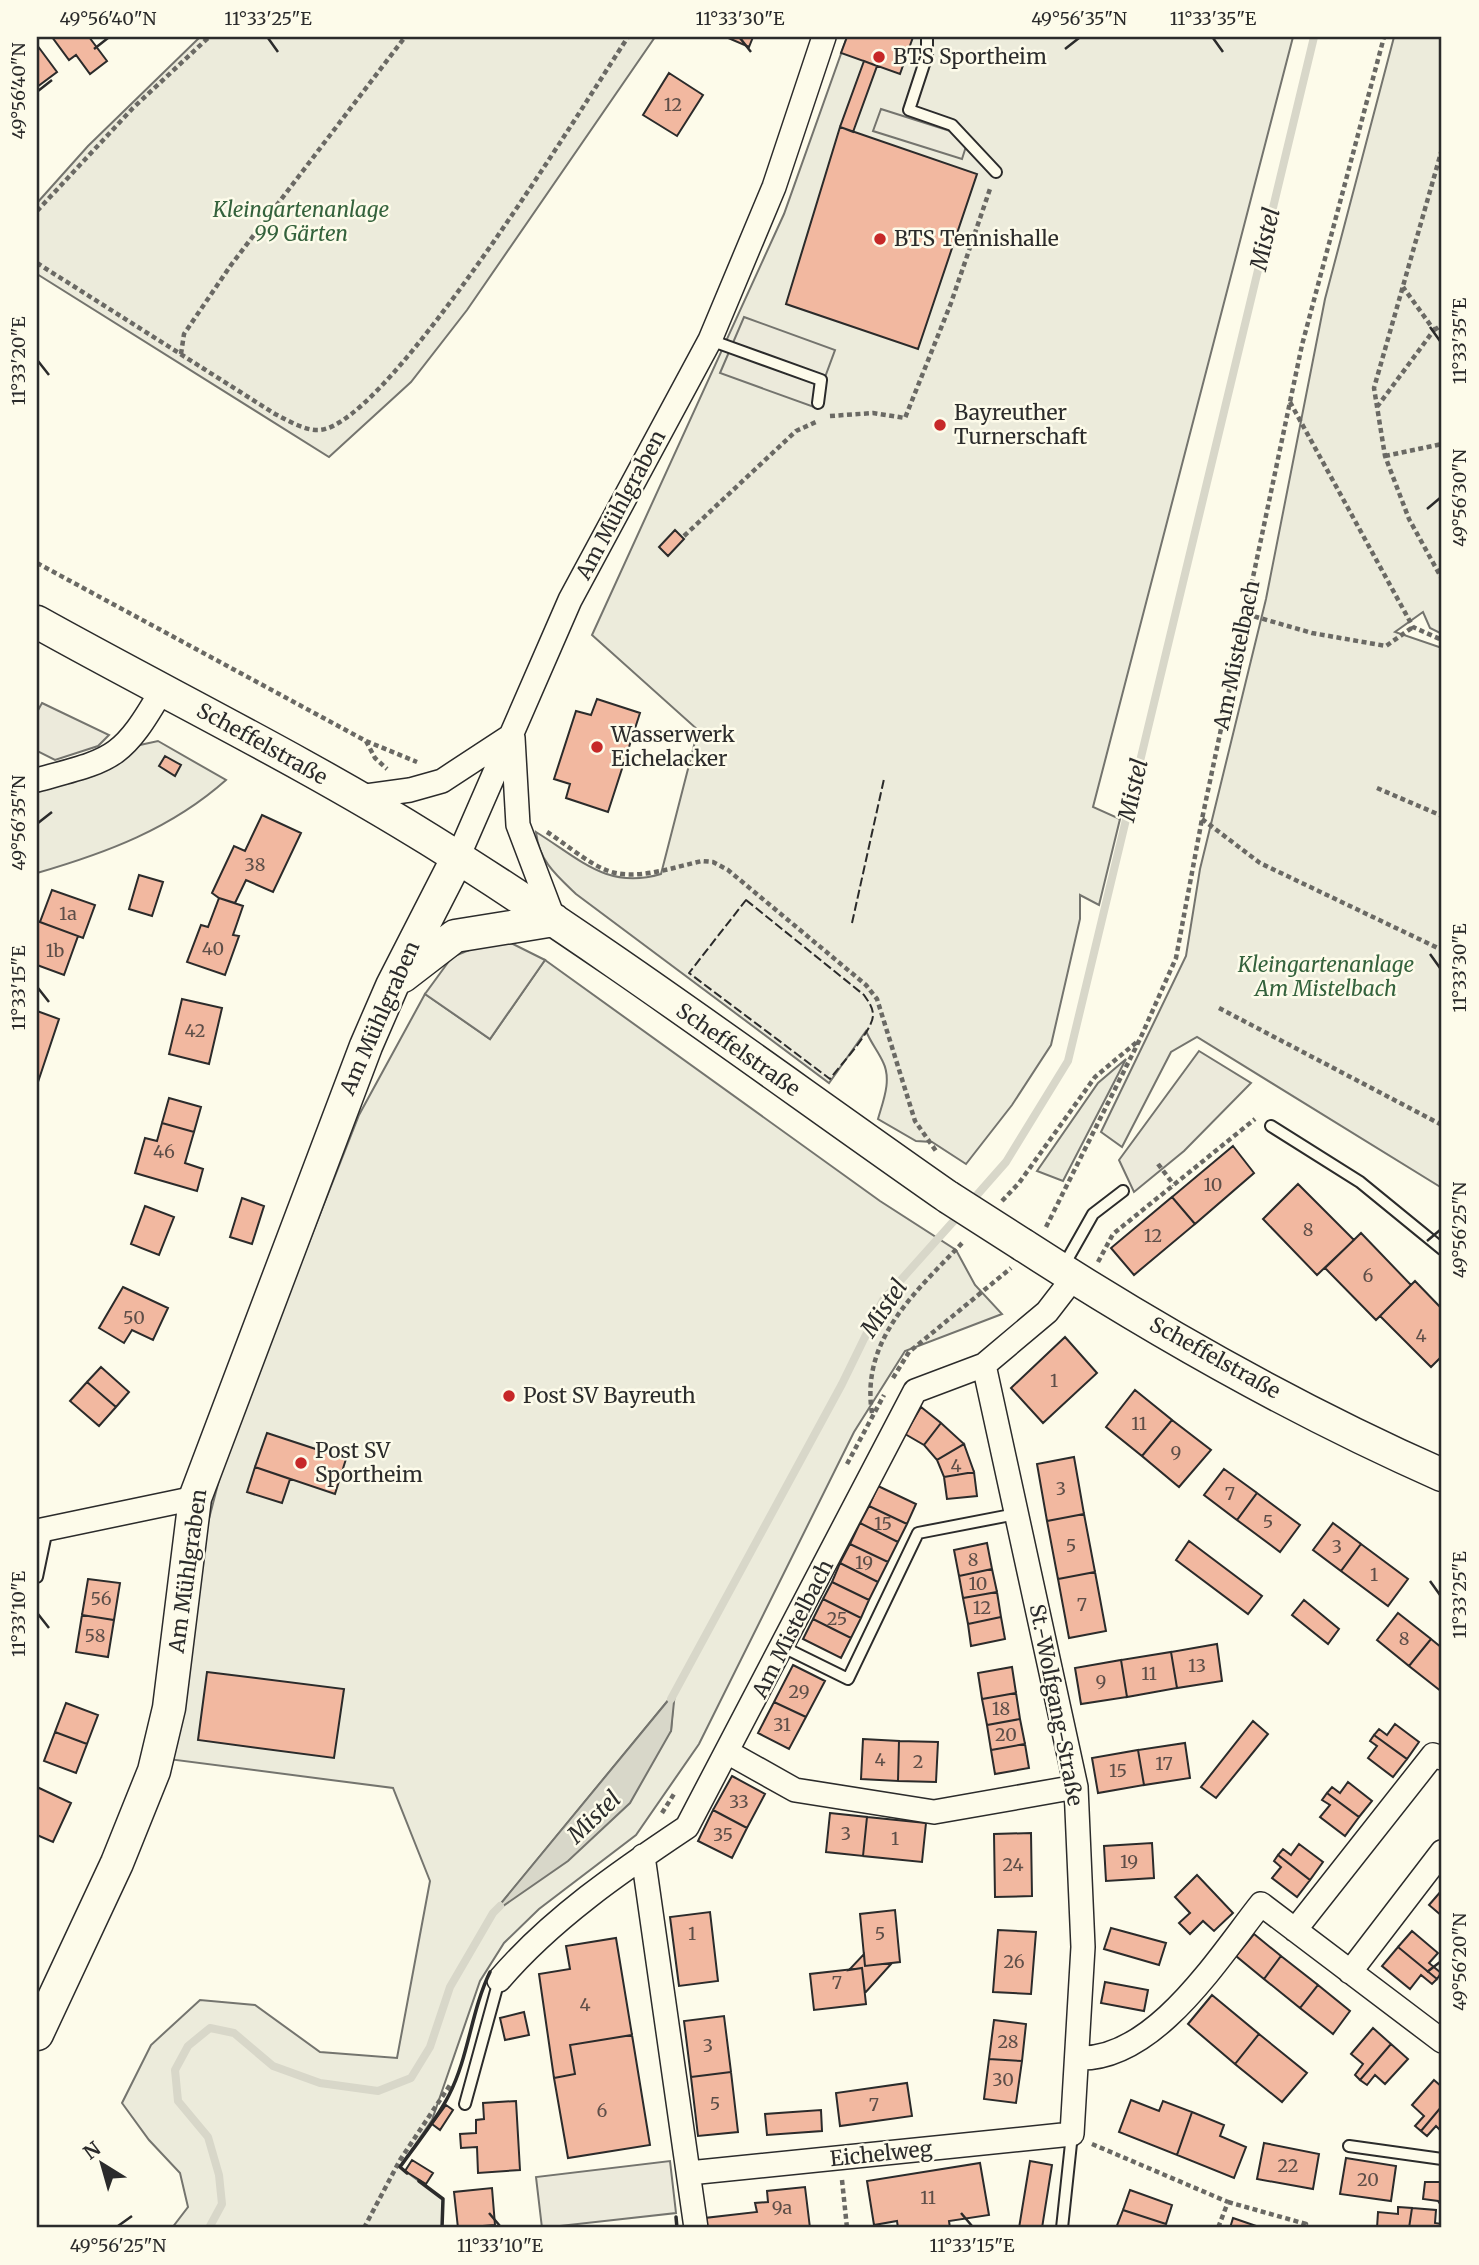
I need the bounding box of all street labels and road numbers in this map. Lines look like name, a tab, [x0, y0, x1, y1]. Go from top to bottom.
street label: Am Mühlgraben	[569, 425, 671, 585]
street label: Am Mistelbach	[1207, 578, 1266, 733]
street label: Scheffelstraße	[192, 697, 332, 791]
street label: Am Mühlgraben	[333, 937, 426, 1100]
street label: Scheffelstraße	[671, 997, 806, 1102]
street label: Scheffelstraße	[1145, 1311, 1285, 1405]
street label: Am Mühlgraben	[162, 1487, 212, 1656]
street label: Am Mistelbach	[746, 1555, 839, 1703]
street label: St.-Wolfgang-Straße	[1024, 1602, 1089, 1808]
street label: Eichelweg	[828, 2135, 934, 2172]

